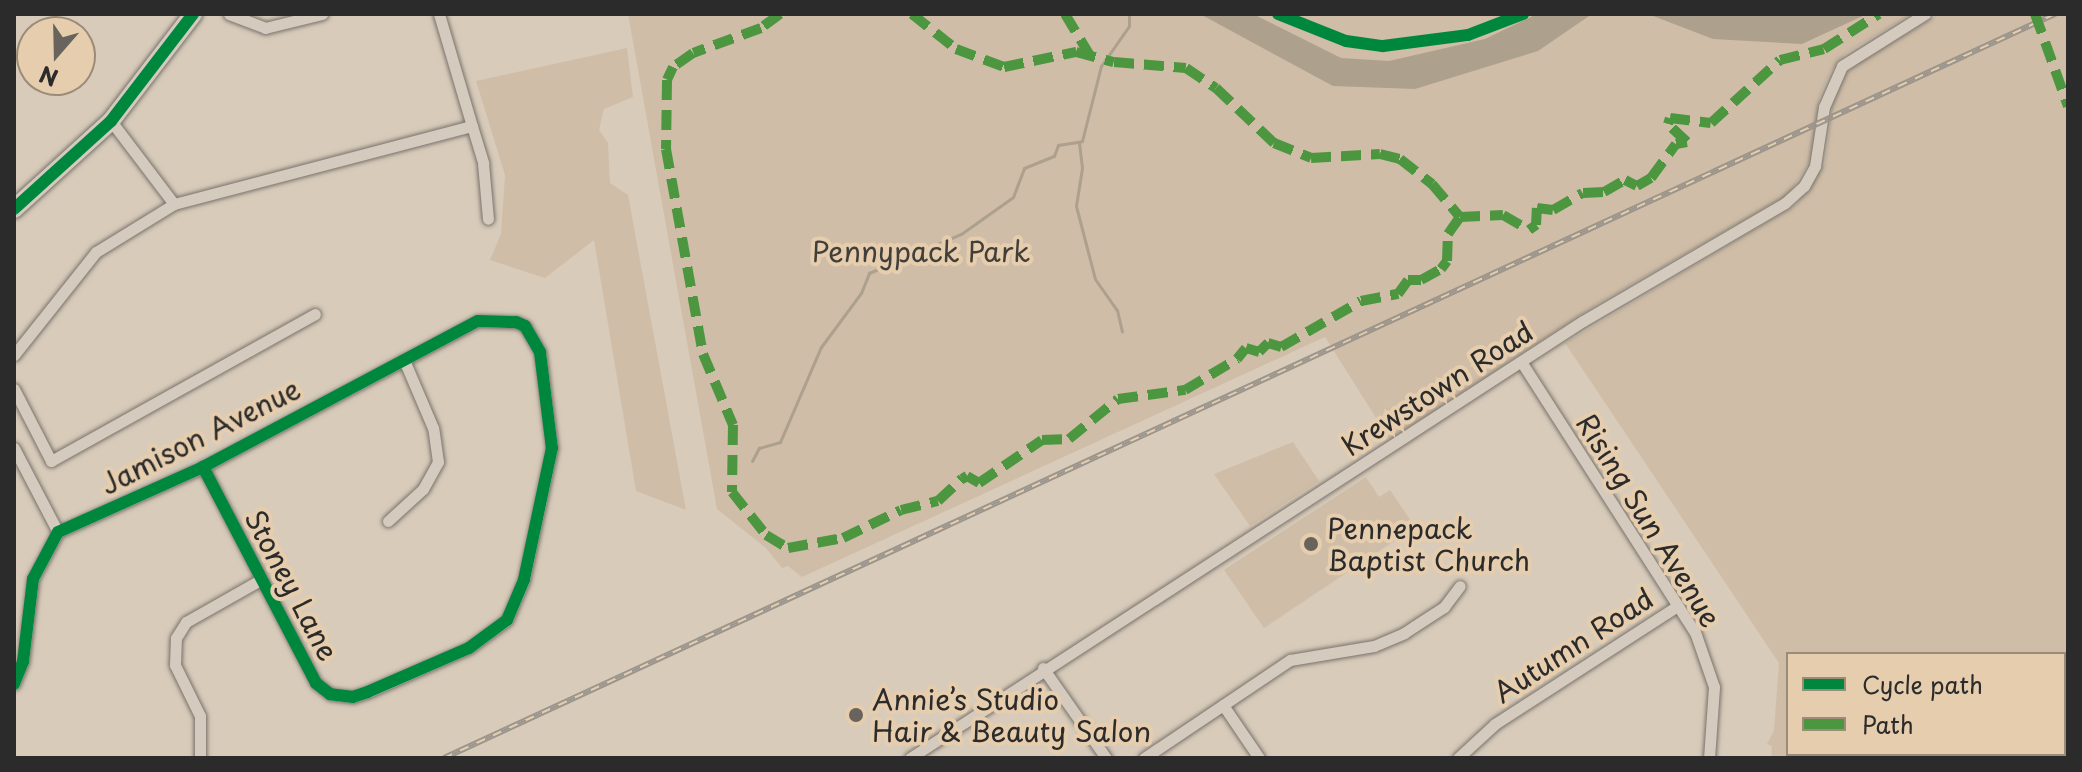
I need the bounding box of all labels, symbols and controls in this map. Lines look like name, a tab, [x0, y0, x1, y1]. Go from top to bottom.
north arrow	[16, 16, 96, 96]
text: N	[34, 59, 62, 96]
park label: Pennypack Park	[811, 234, 1031, 268]
street label: Krewstown Road	[1336, 314, 1538, 462]
street label: Jamison Avenue	[96, 372, 304, 500]
street label: Rising Sun Avenue	[1570, 407, 1728, 633]
street label: Stoney Lane	[238, 503, 346, 667]
place label: Pennepack Baptist Church	[1327, 511, 1531, 577]
marker: Pennepack Baptist Church	[1302, 535, 1320, 553]
street label: Autumn Road	[1487, 581, 1659, 709]
legend	[1786, 652, 2066, 756]
text: Cycle path	[1862, 666, 1983, 702]
place label: Annie’s Studio Hair & Beauty Salon	[872, 682, 1153, 748]
marker: Annie’s Studio Hair & Beauty Salon	[847, 706, 865, 724]
text: Path	[1862, 706, 1914, 742]

